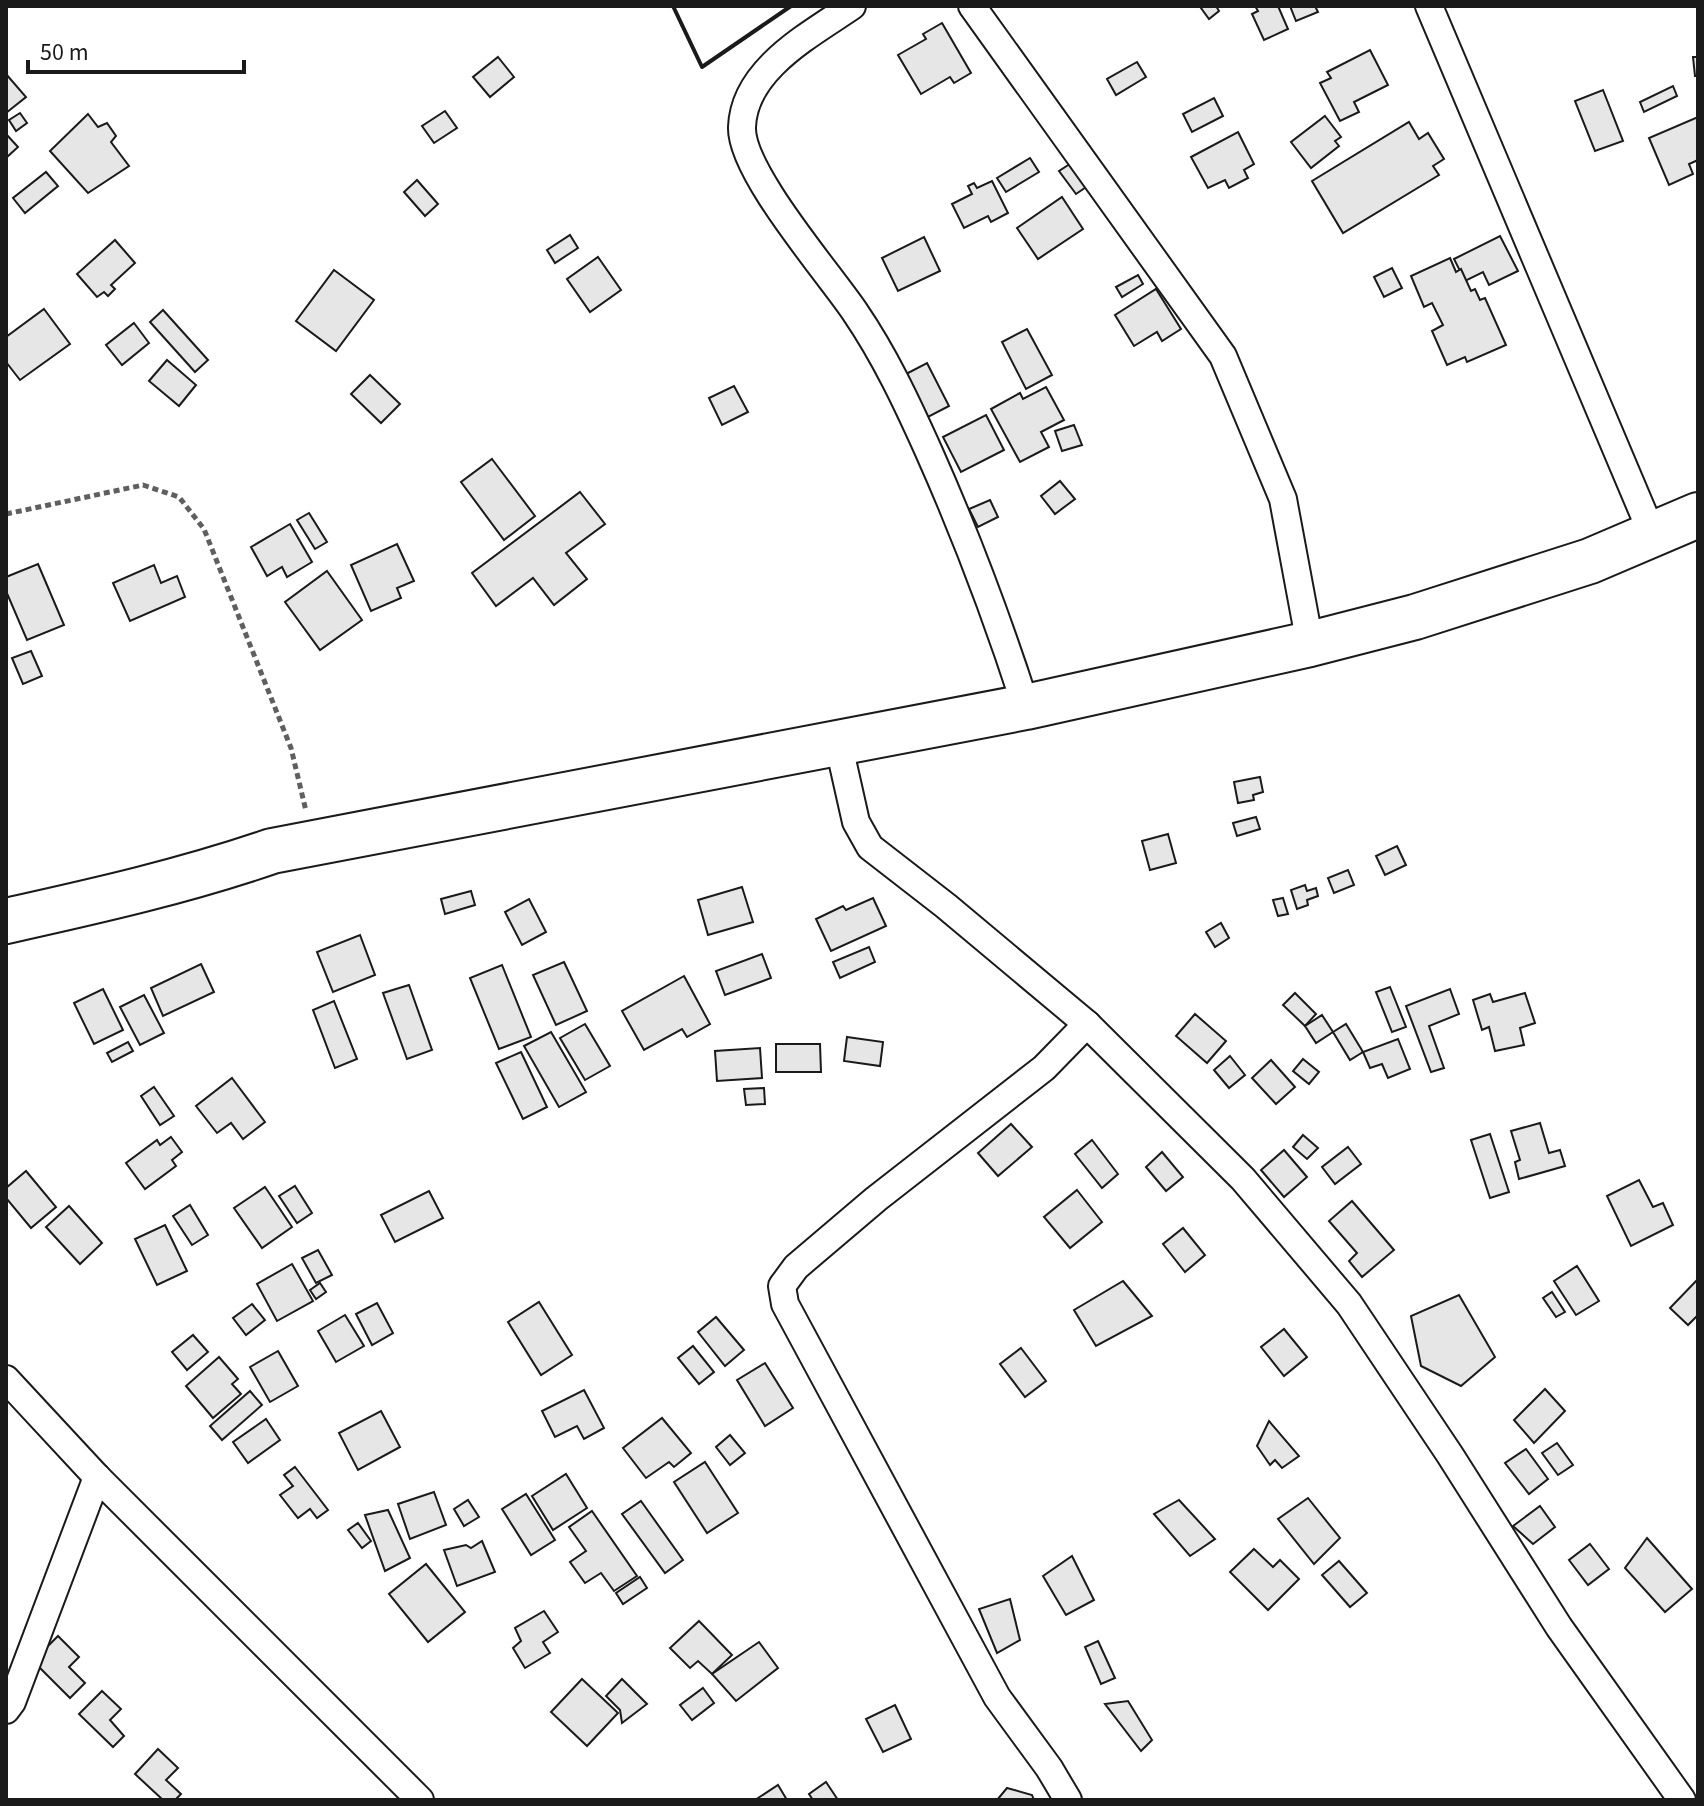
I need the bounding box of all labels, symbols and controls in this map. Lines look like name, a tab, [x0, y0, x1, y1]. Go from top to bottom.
scale bar	[28, 24, 244, 74]
text: 50 m	[40, 35, 89, 70]

